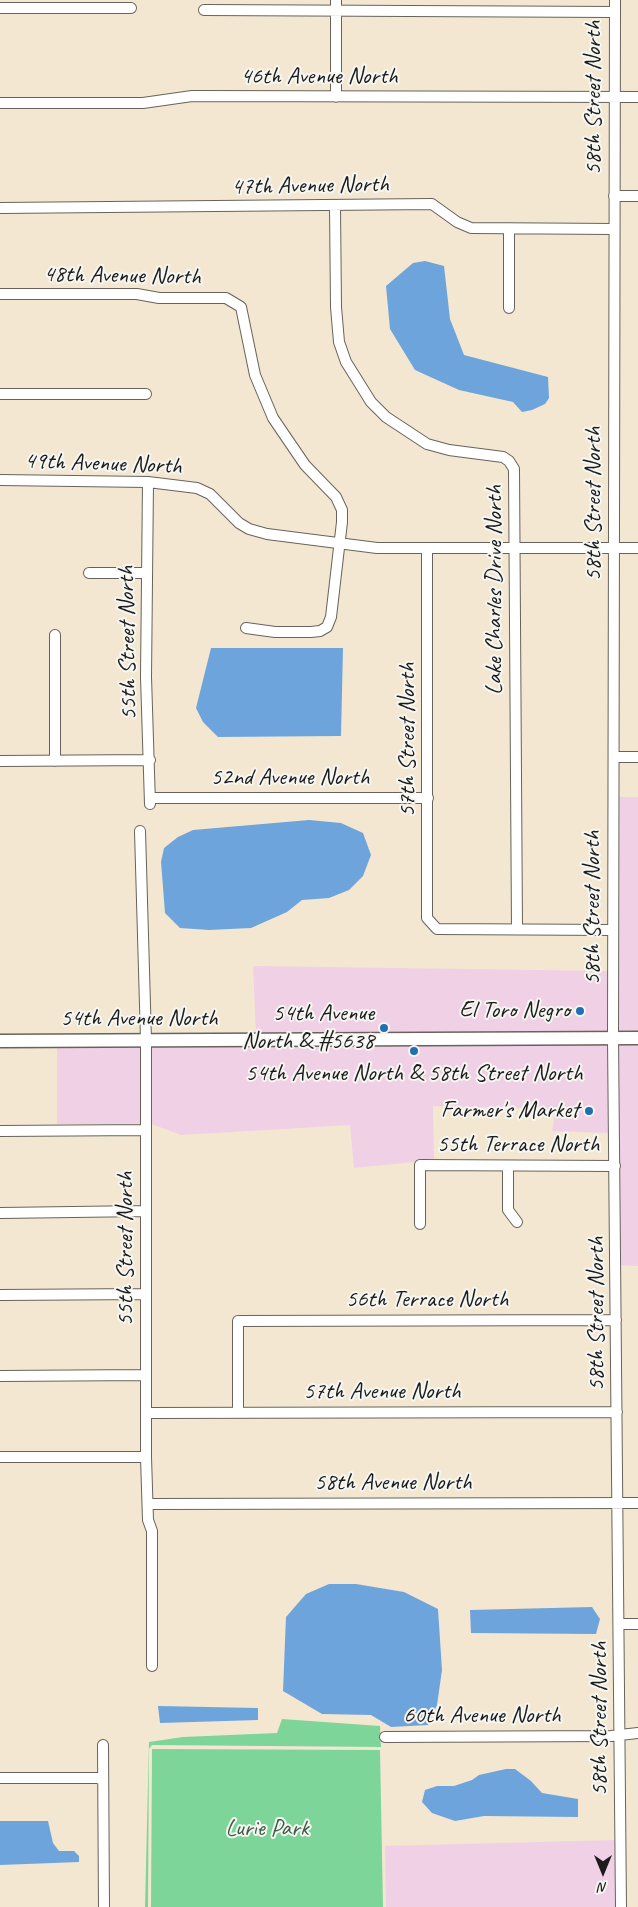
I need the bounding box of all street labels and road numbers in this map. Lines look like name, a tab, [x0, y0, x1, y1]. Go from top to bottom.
street label: 58th Street North	[580, 21, 608, 175]
street label: 46th Avenue North	[240, 63, 398, 91]
street label: 47th Avenue North	[231, 170, 389, 202]
street label: 48th Avenue North	[43, 260, 201, 292]
street label: 58th Street North	[580, 427, 608, 581]
street label: 49th Avenue North	[24, 447, 182, 481]
street label: Lake Charles Drive North	[481, 485, 509, 695]
street label: 55th Street North	[112, 565, 144, 721]
street label: 57th Street North	[394, 663, 422, 817]
street label: 52nd Avenue North	[211, 764, 369, 792]
street label: 58th Street North	[579, 831, 607, 985]
street label: 54th Avenue North	[60, 1005, 218, 1033]
street label: 55th Terrace North	[437, 1131, 599, 1159]
street label: 55th Street North	[112, 1172, 140, 1326]
street label: 58th Street North	[583, 1237, 611, 1391]
street label: 56th Terrace North	[346, 1286, 508, 1314]
street label: 57th Avenue North	[303, 1378, 461, 1406]
street label: 58th Avenue North	[314, 1469, 472, 1497]
street label: 58th Street North	[586, 1642, 614, 1796]
street label: 60th Avenue North	[403, 1702, 561, 1730]

